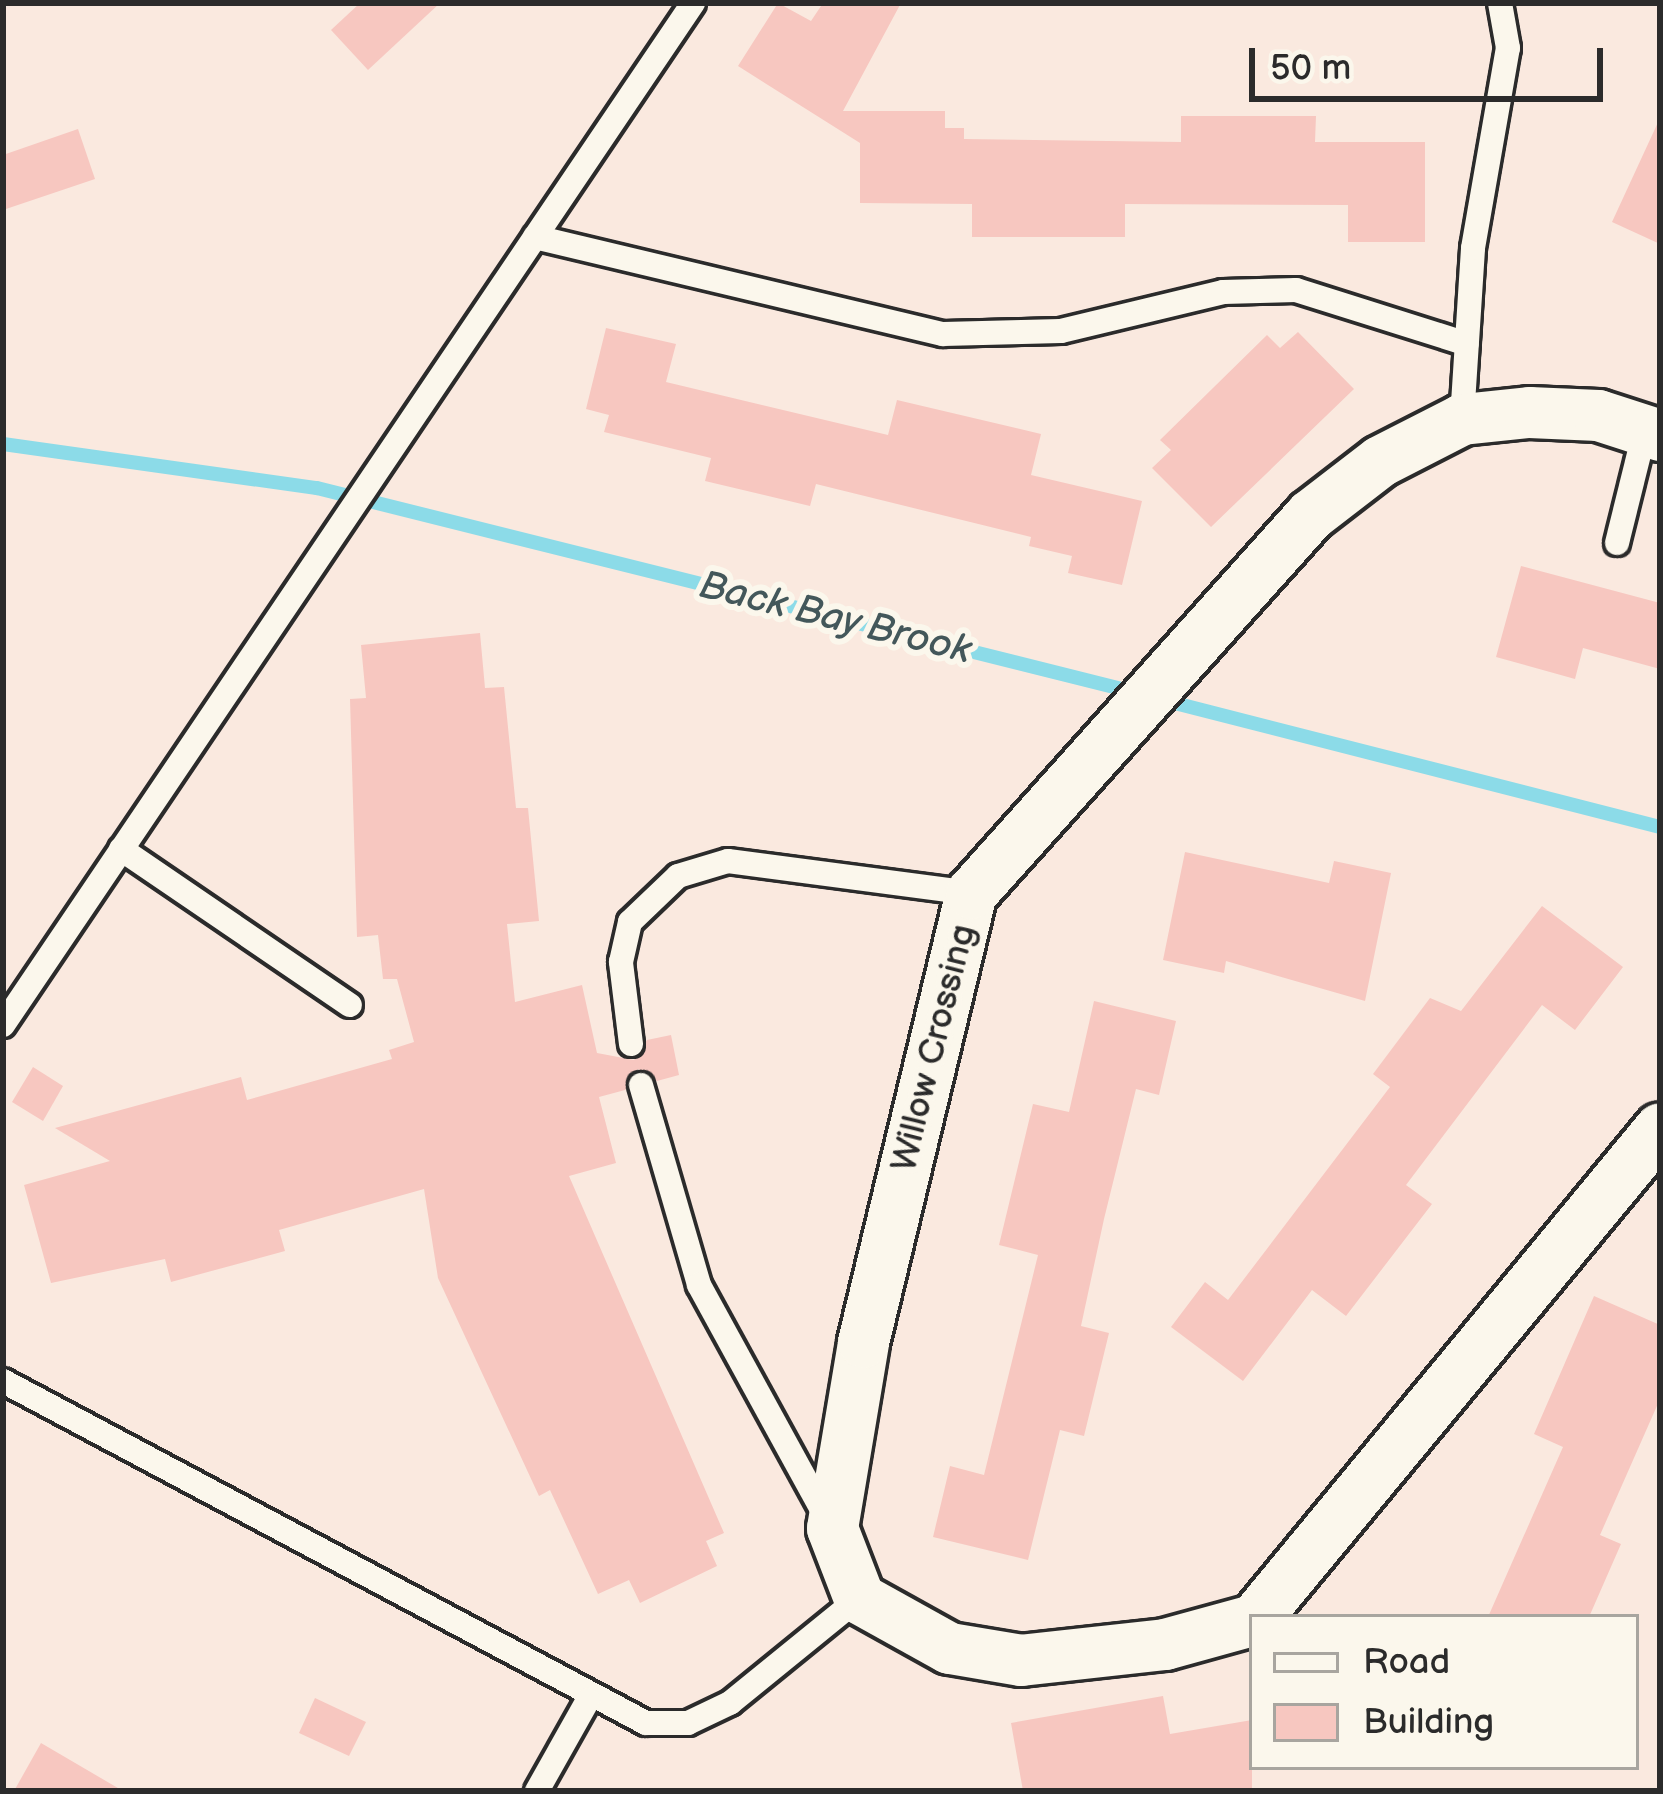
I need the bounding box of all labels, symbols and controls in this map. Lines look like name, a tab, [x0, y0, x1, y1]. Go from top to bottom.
scale bar	[1255, 24, 1609, 98]
text: 50 m	[1270, 47, 1351, 90]
water label: Back Bay Brook	[693, 562, 977, 676]
street label: Willow Crossing	[882, 920, 986, 1176]
legend	[1249, 1614, 1639, 1770]
text: Road	[1363, 1641, 1450, 1684]
text: Building	[1363, 1701, 1494, 1744]

